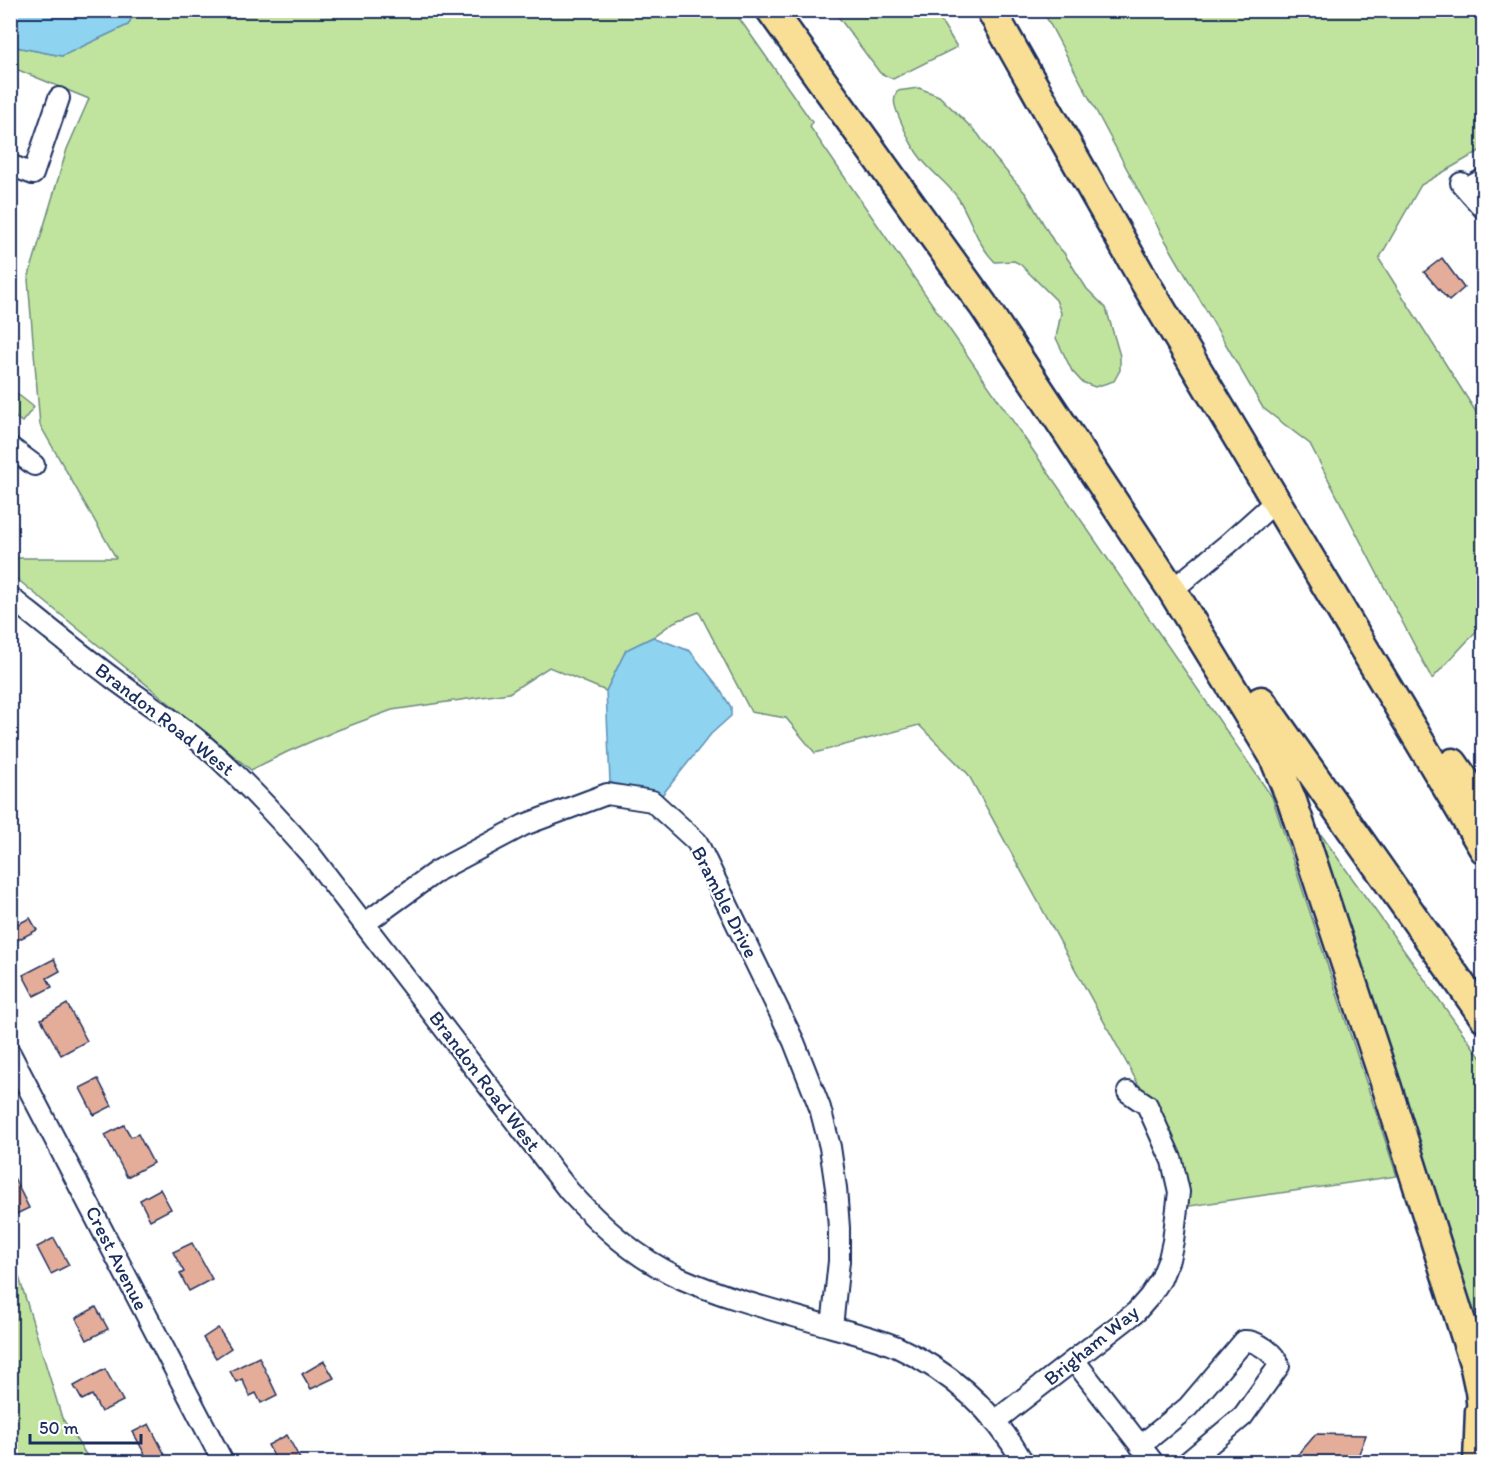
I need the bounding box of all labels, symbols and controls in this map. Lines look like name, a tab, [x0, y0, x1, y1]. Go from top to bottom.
street label: Brandon Road West	[91, 657, 239, 781]
street label: Bramble Drive	[687, 842, 763, 962]
street label: Brandon Road West	[424, 1006, 546, 1156]
street label: Crest Avenue	[81, 1202, 153, 1314]
street label: Brigham Way	[1039, 1299, 1144, 1390]
scale bar	[30, 1407, 141, 1445]
text: 50 m	[39, 1417, 79, 1439]

